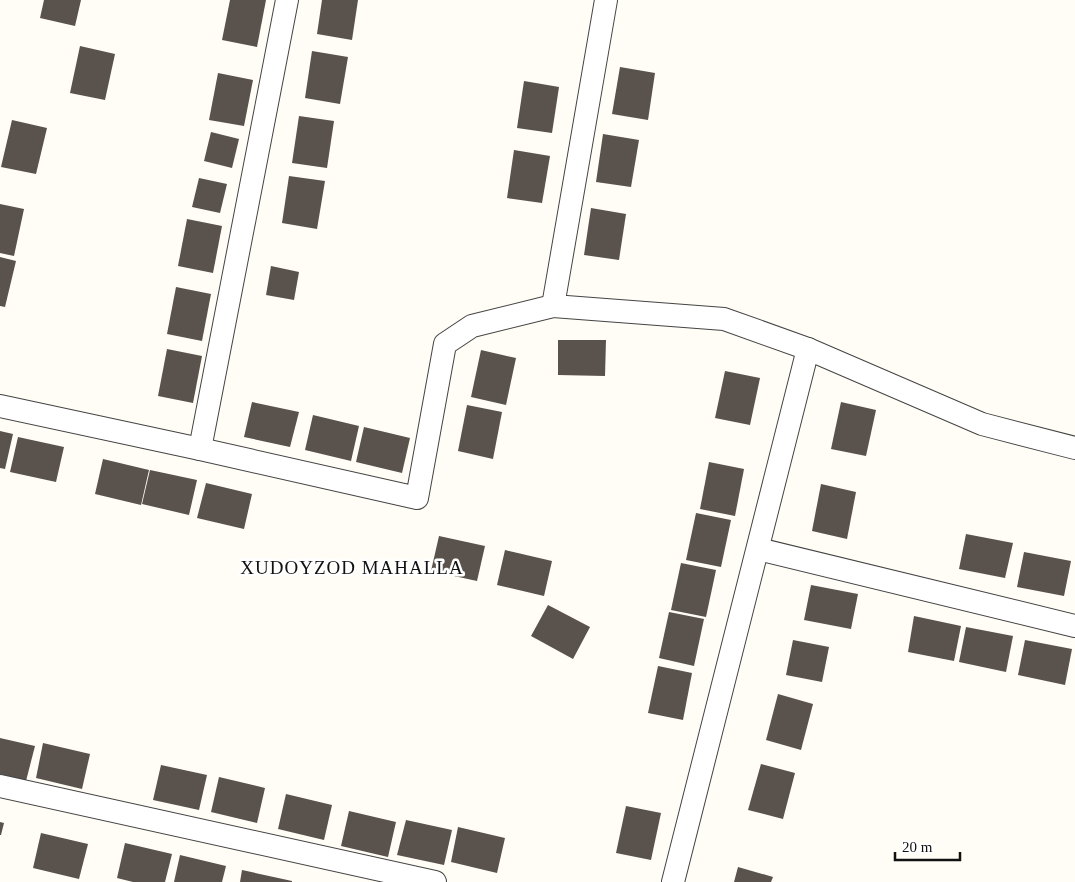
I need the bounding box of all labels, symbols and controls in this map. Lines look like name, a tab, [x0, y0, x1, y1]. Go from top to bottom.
district label: XUDOYZOD MAHALLA	[240, 557, 464, 578]
scale bar	[895, 830, 960, 862]
text: 20 m	[902, 839, 933, 855]

